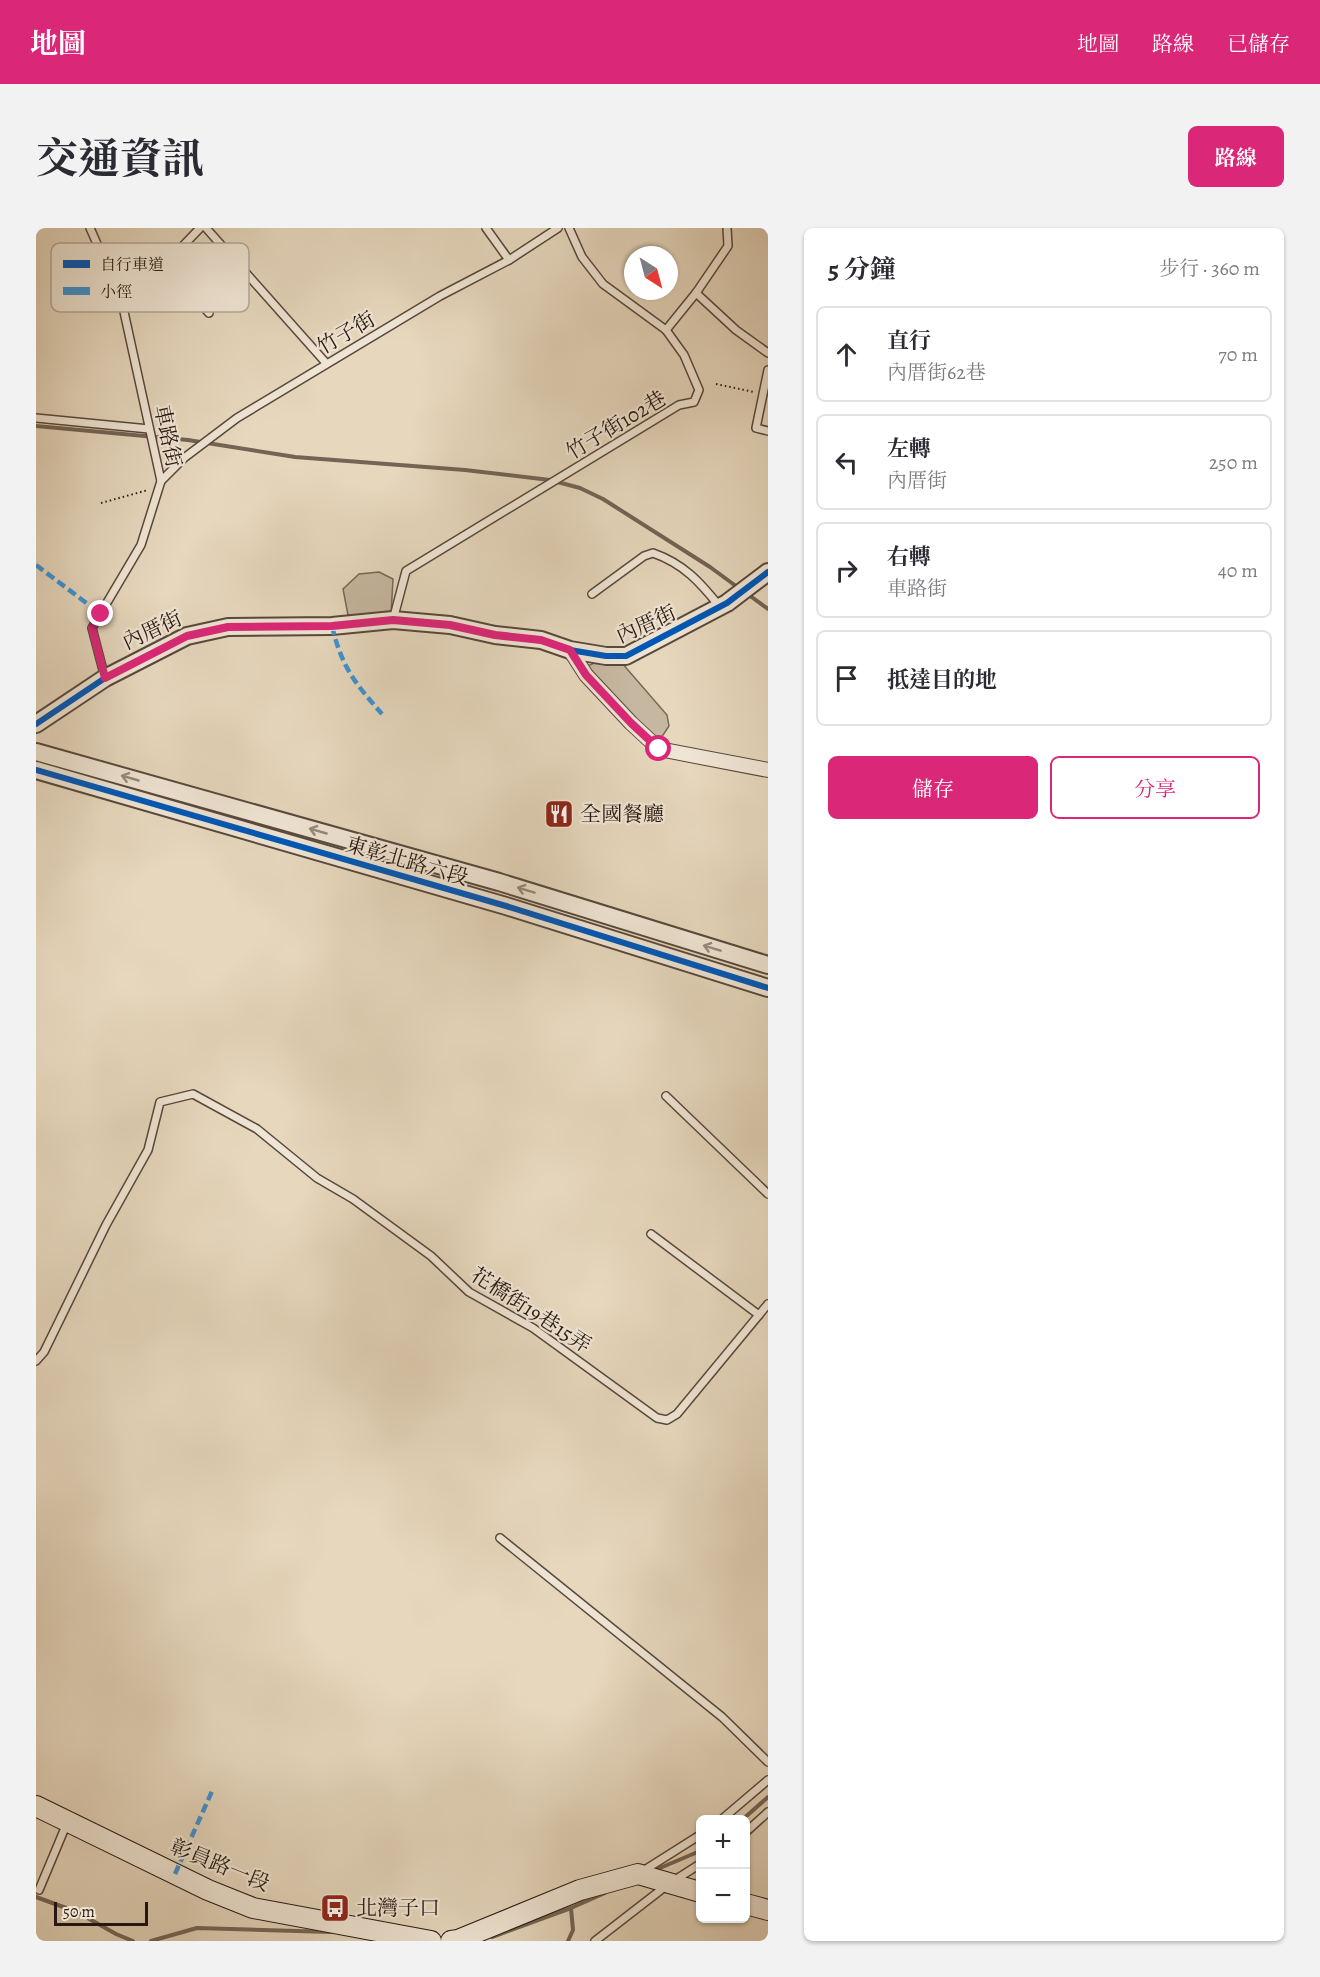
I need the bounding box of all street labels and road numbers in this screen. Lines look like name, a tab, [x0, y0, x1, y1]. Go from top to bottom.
street label: 竹子街	[312, 305, 380, 361]
street label: 竹子街102巷	[561, 384, 671, 466]
street label: 車路街	[148, 402, 188, 470]
street label: 內厝街	[612, 598, 680, 650]
street label: 內厝街	[118, 604, 186, 656]
street label: 東彰北路六段	[343, 830, 471, 892]
street label: 花橋街19巷15弄	[466, 1261, 596, 1359]
street label: 彰員路一段	[166, 1832, 274, 1898]

